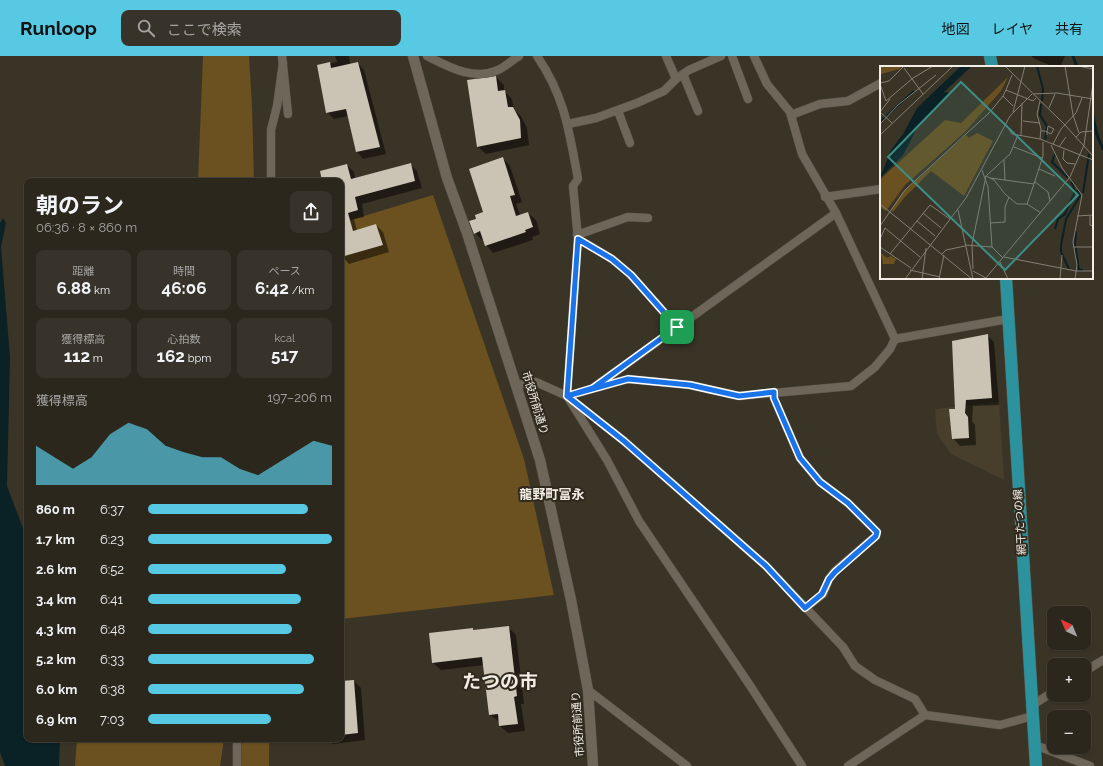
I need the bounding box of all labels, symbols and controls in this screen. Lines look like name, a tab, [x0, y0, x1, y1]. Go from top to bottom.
search box	[121, 10, 401, 46]
text: Runloop	[20, 17, 97, 39]
icon: search	[135, 17, 157, 39]
text: ここで検索	[167, 21, 242, 39]
text: 地図	[941, 21, 969, 37]
text: レイヤ	[991, 21, 1033, 37]
text: 共有	[1055, 21, 1083, 37]
inset map	[880, 66, 1093, 279]
button: share	[290, 191, 332, 233]
text: 朝のラン	[36, 192, 124, 218]
text: 06:36 · 8 × 860 m	[36, 220, 137, 235]
text: 距離	[72, 265, 94, 278]
text: 時間	[173, 265, 195, 278]
text: ペース	[268, 265, 301, 278]
text: 6.88	[57, 278, 91, 298]
text: 46:06	[162, 278, 206, 298]
text: 6:42	[255, 278, 289, 298]
text: km	[91, 284, 110, 297]
text: /km	[289, 284, 314, 297]
pin	[660, 310, 694, 344]
icon: arrive	[666, 316, 688, 338]
text: kcal	[274, 332, 295, 345]
text: 獲得標高	[61, 333, 105, 346]
text: 心拍数	[167, 333, 200, 346]
text: 517	[271, 345, 298, 365]
text: 112	[64, 346, 90, 366]
text: 162	[157, 346, 185, 366]
text: m	[90, 352, 103, 365]
text: bpm	[185, 352, 211, 365]
street label: 市役所前通り	[519, 370, 551, 436]
text: 197–206 m	[267, 390, 332, 405]
text: 獲得標高	[36, 393, 88, 408]
district label: 龍野町富永	[519, 487, 585, 502]
street label: 網干たつの線	[1011, 489, 1029, 555]
text: 860 m	[36, 502, 75, 517]
text: 6:37	[100, 502, 124, 517]
text: 1.7 km	[36, 532, 75, 547]
text: 6:23	[100, 532, 124, 547]
text: 2.6 km	[36, 562, 77, 577]
text: 6:52	[100, 562, 124, 577]
text: 3.4 km	[36, 592, 76, 607]
text: 6:41	[100, 592, 123, 607]
north arrow	[1047, 606, 1091, 650]
map controls	[1047, 606, 1091, 754]
text: 4.3 km	[36, 622, 76, 637]
text: 6:48	[100, 622, 125, 637]
text: 5.2 km	[36, 652, 76, 667]
text: 6:33	[100, 652, 124, 667]
button: +	[1047, 658, 1091, 702]
district label: たつの市	[462, 670, 538, 692]
text: 6.0 km	[36, 682, 77, 697]
text: 6:38	[100, 682, 125, 697]
street label: 市役所前通り	[569, 691, 587, 757]
button: −	[1047, 710, 1091, 754]
text: 6.9 km	[36, 712, 77, 727]
text: 7:03	[100, 712, 124, 727]

